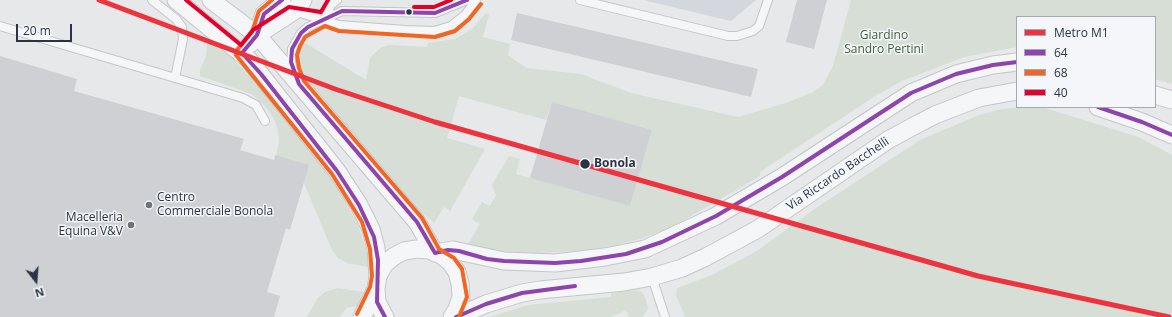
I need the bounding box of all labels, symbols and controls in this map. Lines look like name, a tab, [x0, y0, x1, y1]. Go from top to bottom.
unlabelled marker	[404, 7, 414, 17]
scale bar	[18, 16, 74, 42]
legend	[1016, 16, 1156, 108]
text: 20 m	[23, 22, 51, 39]
text: Metro M1	[1054, 24, 1109, 41]
park label: Giardino Sandro Pertini	[844, 29, 924, 57]
text: 64	[1054, 44, 1068, 61]
text: 68	[1054, 64, 1068, 81]
text: 40	[1054, 84, 1068, 101]
street label: Via Riccardo Bacchelli	[784, 134, 892, 214]
marker: Bonola	[578, 157, 592, 171]
place label: Bonola	[594, 157, 636, 171]
place label: Centro Commerciale Bonola	[157, 191, 273, 219]
marker: Centro Commerciale Bonola	[144, 200, 154, 210]
place label: Macelleria Equina V&V	[58, 211, 123, 239]
marker: Macelleria Equina V&V	[126, 220, 136, 230]
north arrow	[16, 261, 56, 301]
text: N	[33, 284, 46, 301]

